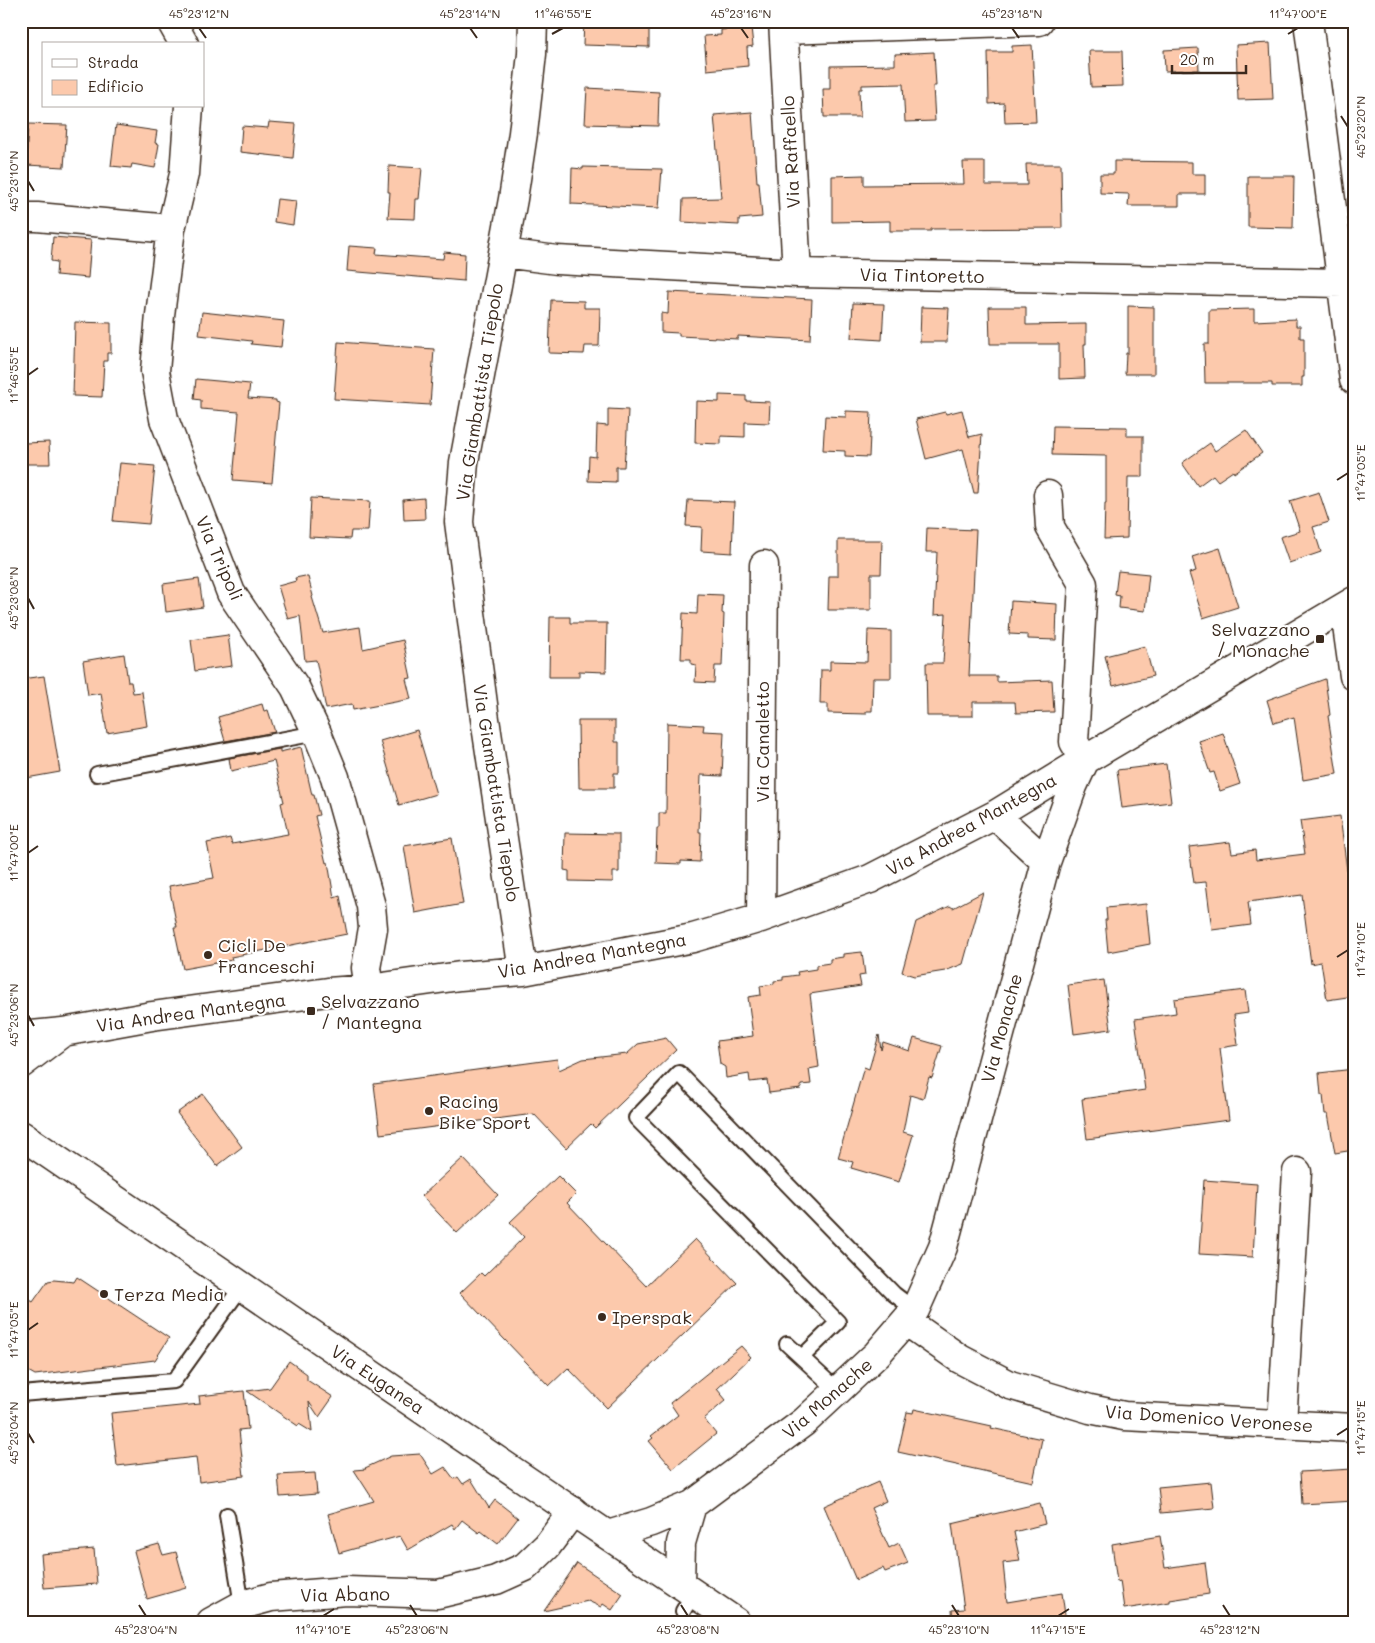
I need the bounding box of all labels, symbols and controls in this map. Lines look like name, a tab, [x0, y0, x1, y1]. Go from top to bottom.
text: 45°23'12"N	[169, 5, 229, 21]
text: 45°23'14"N	[440, 5, 500, 21]
text: 11°46'55"E	[534, 5, 592, 21]
text: 45°23'16"N	[711, 5, 771, 21]
text: 45°23'18"N	[982, 5, 1042, 21]
text: 11°47'00"E	[1269, 5, 1327, 21]
legend	[42, 42, 205, 108]
scale bar	[1172, 42, 1246, 74]
text: 20 m	[1180, 49, 1214, 69]
text: Strada	[88, 52, 139, 72]
text: Edificio	[88, 76, 144, 96]
street label: Via Raffaello	[775, 95, 805, 209]
text: 45°23'20"N	[1352, 96, 1368, 158]
text: 45°23'10"N	[5, 151, 21, 211]
street label: Via Tintoretto	[859, 262, 985, 288]
street label: Via Giambattista Tiepolo	[450, 281, 508, 502]
text: 11°46'55"E	[5, 346, 21, 404]
text: 11°47'05"E	[1352, 444, 1368, 502]
street label: Via Tripoli	[191, 512, 249, 604]
text: 45°23'08"N	[5, 567, 21, 629]
place label: Selvazzano / Monache	[1212, 617, 1310, 662]
marker: Selvazzano / Monache	[1314, 633, 1326, 645]
street label: Via Canaletto	[750, 681, 774, 803]
street label: Via Giambattista Tiepolo	[468, 683, 526, 904]
street label: Via Andrea Mantegna	[882, 767, 1060, 881]
text: 11°47'00"E	[5, 824, 21, 882]
text: 11°47'10"E	[1352, 922, 1368, 978]
street label: Via Andrea Mantegna	[496, 927, 688, 983]
place label: Cicli De Franceschi	[218, 933, 315, 978]
marker: Cicli De Franceschi	[202, 949, 214, 961]
street label: Via Monache	[975, 971, 1027, 1085]
text: 45°23'06"N	[5, 984, 21, 1046]
street label: Via Andrea Mantegna	[95, 987, 287, 1037]
place label: Selvazzano / Mantegna	[321, 989, 422, 1034]
marker: Selvazzano / Mantegna	[305, 1005, 317, 1017]
place label: Racing Bike Sport	[439, 1089, 531, 1134]
marker: Racing Bike Sport	[423, 1105, 435, 1117]
place label: Terza Media	[114, 1282, 225, 1306]
marker: Terza Media	[98, 1288, 110, 1300]
text: 11°47'05"E	[5, 1301, 21, 1359]
place label: Iperspak	[612, 1305, 692, 1329]
marker: Iperspak	[596, 1311, 608, 1323]
street label: Via Euganea	[326, 1339, 430, 1419]
street label: Via Monache	[777, 1352, 877, 1444]
street label: Via Domenico Veronese	[1104, 1399, 1314, 1437]
text: 11°47'15"E	[1352, 1400, 1368, 1456]
text: 45°23'04"N	[5, 1402, 21, 1464]
street label: Via Abano	[300, 1581, 390, 1607]
text: 45°23'04"N	[115, 1621, 177, 1637]
text: 11°47'10"E	[295, 1621, 351, 1637]
text: 45°23'06"N	[386, 1621, 448, 1637]
text: 45°23'08"N	[657, 1621, 719, 1637]
text: 45°23'10"N	[929, 1621, 989, 1637]
text: 11°47'15"E	[1030, 1621, 1086, 1637]
text: 45°23'12"N	[1200, 1621, 1260, 1637]

